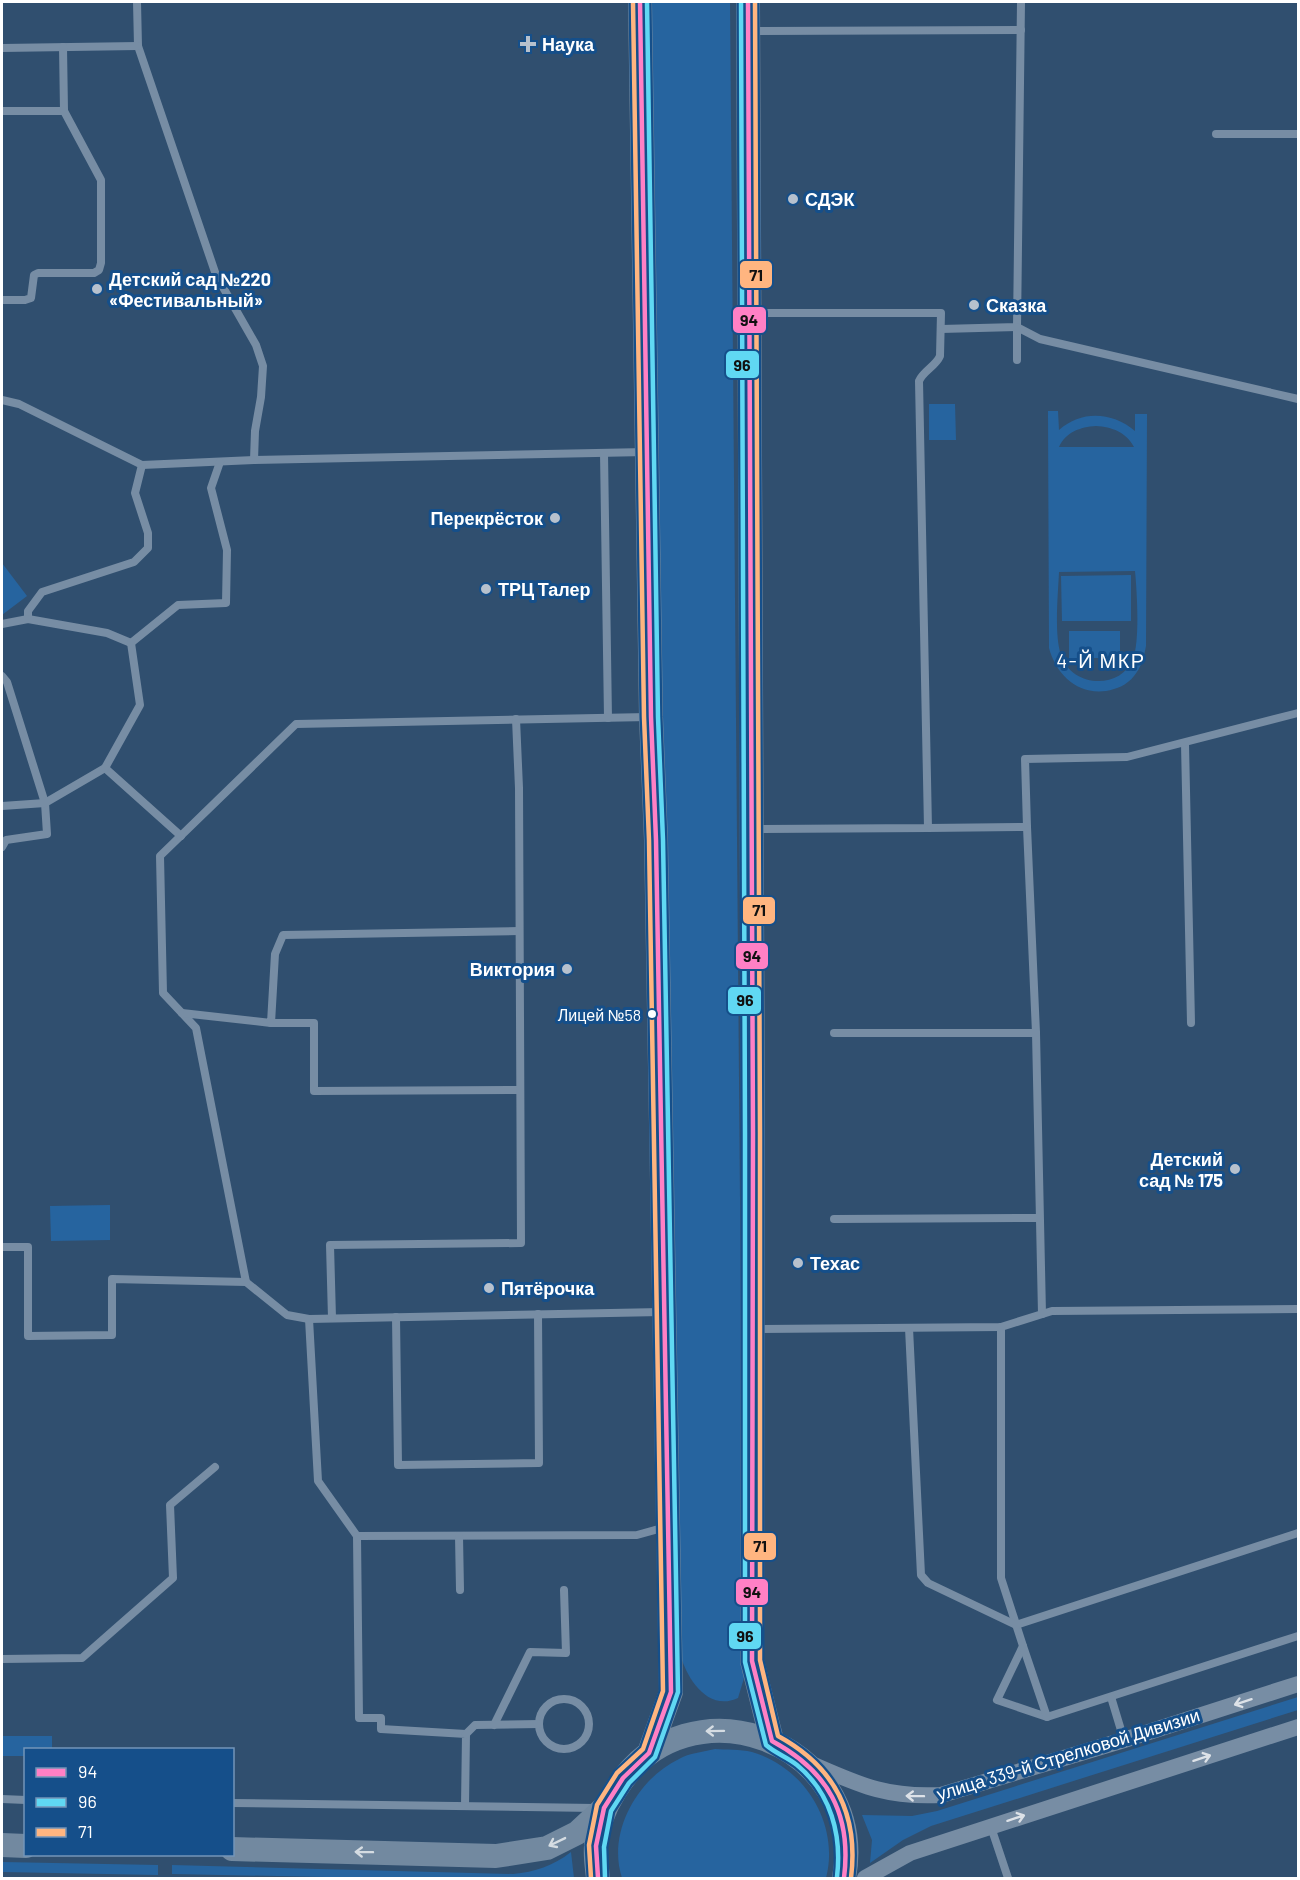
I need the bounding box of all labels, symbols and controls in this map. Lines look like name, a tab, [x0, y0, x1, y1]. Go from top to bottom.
place label: Наука	[542, 33, 595, 55]
marker: Наука	[519, 35, 537, 53]
place label: СДЭК	[805, 188, 855, 210]
marker: СДЭК	[786, 192, 800, 206]
line badge: 71	[739, 260, 773, 289]
text: 71	[749, 265, 763, 284]
place label: Детский сад №220 «Фестивальный»	[109, 268, 271, 311]
marker: Детский сад №220 «Фестивальный»	[90, 282, 104, 296]
place label: Сказка	[986, 294, 1047, 316]
marker: Сказка	[967, 298, 981, 312]
line badge: 94	[732, 306, 767, 334]
text: 94	[740, 310, 758, 329]
line badge: 96	[725, 350, 760, 379]
text: 96	[733, 355, 751, 374]
place label: Перекрёсток	[430, 507, 544, 529]
marker: Перекрёсток	[548, 511, 562, 525]
place label: ТРЦ Талер	[498, 578, 591, 600]
marker: ТРЦ Талер	[479, 582, 493, 596]
district label: 4-Й МКР	[1056, 648, 1146, 672]
line badge: 71	[742, 896, 776, 925]
text: 71	[752, 900, 766, 919]
line badge: 94	[735, 942, 769, 970]
text: 94	[743, 946, 761, 965]
place label: Виктория	[470, 958, 555, 980]
marker: Виктория	[560, 962, 574, 976]
line badge: 96	[727, 986, 762, 1015]
text: 96	[736, 990, 754, 1009]
place label: Лицей №58	[558, 1005, 641, 1024]
marker: Лицей №58	[646, 1008, 658, 1020]
place label: Детский сад № 175	[1139, 1148, 1223, 1191]
marker: Детский сад № 175	[1228, 1162, 1242, 1176]
place label: Техас	[810, 1252, 860, 1274]
marker: Техас	[791, 1256, 805, 1270]
place label: Пятёрочка	[501, 1277, 595, 1299]
marker: Пятёрочка	[482, 1281, 496, 1295]
line badge: 71	[743, 1532, 777, 1561]
text: 71	[753, 1536, 767, 1555]
line badge: 94	[735, 1578, 769, 1606]
text: 94	[743, 1582, 761, 1601]
line badge: 96	[728, 1622, 762, 1650]
text: 96	[736, 1626, 754, 1645]
one-way arrow	[1234, 1697, 1253, 1708]
street label: улица 339-й Стрелковой Дивизии	[934, 1703, 1202, 1805]
one-way arrow	[706, 1726, 726, 1737]
legend	[24, 1748, 234, 1856]
one-way arrow	[1192, 1752, 1211, 1763]
text: 94	[78, 1760, 97, 1782]
text: 96	[78, 1790, 97, 1812]
one-way arrow	[906, 1790, 925, 1801]
one-way arrow	[1006, 1812, 1025, 1823]
text: 71	[78, 1820, 93, 1842]
one-way arrow	[549, 1837, 567, 1849]
one-way arrow	[355, 1847, 375, 1858]

